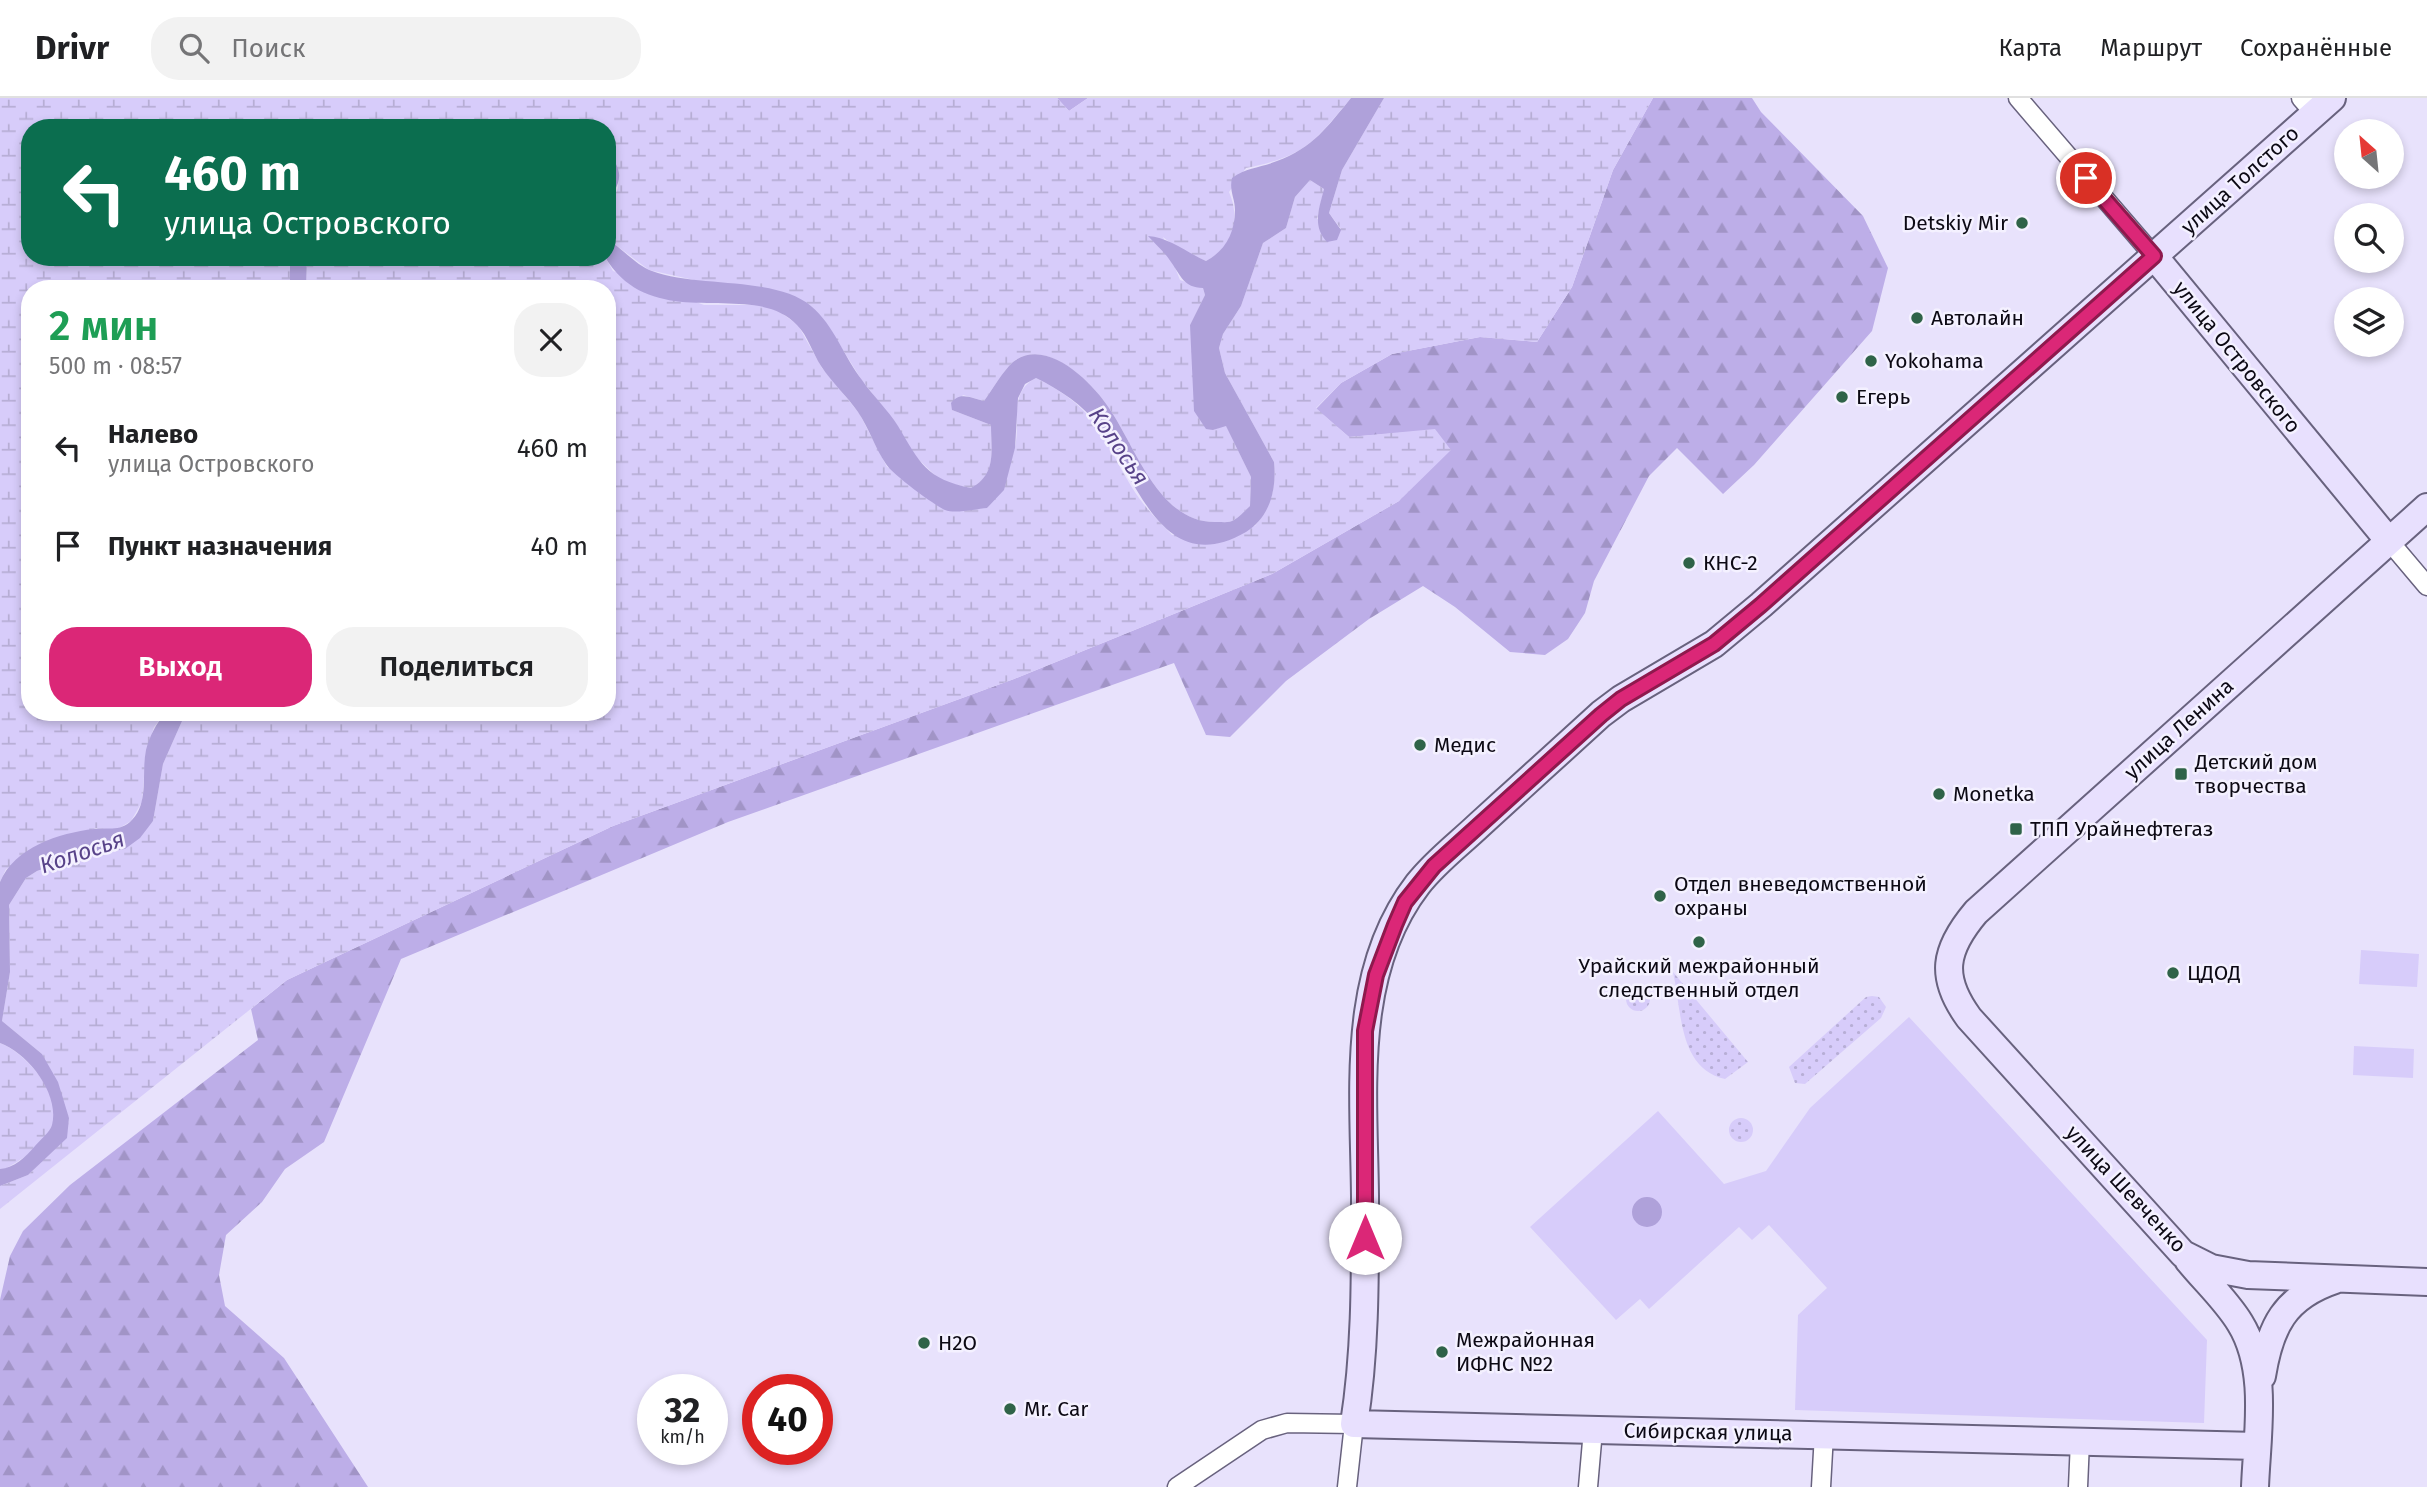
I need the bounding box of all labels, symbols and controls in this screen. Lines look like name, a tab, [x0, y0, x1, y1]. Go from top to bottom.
search box	[151, 17, 641, 80]
text: Drivr	[35, 28, 109, 68]
icon: search	[175, 29, 213, 67]
text: Поиск	[231, 33, 305, 64]
text: Карта	[1999, 34, 2062, 62]
text: Маршрут	[2100, 34, 2202, 62]
text: Сохранённые	[2240, 34, 2392, 62]
north arrow	[2334, 119, 2404, 189]
map controls	[2334, 119, 2404, 357]
street label: улица Толстого	[2176, 120, 2304, 240]
text: 460 m	[164, 144, 301, 203]
icon: left	[49, 147, 140, 238]
pin	[2056, 148, 2116, 208]
icon: arrive	[2067, 159, 2105, 197]
button: search	[2334, 203, 2404, 273]
text: улица Островского	[164, 204, 451, 242]
place label: Detskiy Mir	[1903, 210, 2008, 236]
marker: Detskiy Mir	[2014, 215, 2030, 231]
street label: улица Островского	[2168, 276, 2306, 438]
button: layers	[2334, 287, 2404, 357]
text: 2 мин	[49, 301, 159, 351]
button: close	[514, 303, 588, 377]
place label: Автолайн	[1931, 305, 2024, 331]
marker: Автолайн	[1909, 310, 1925, 326]
place label: Yokohama	[1885, 348, 1984, 374]
text: 500 m · 08:57	[49, 352, 182, 380]
marker: Yokohama	[1863, 353, 1879, 369]
place label: Егерь	[1856, 384, 1910, 410]
marker: Егерь	[1834, 389, 1850, 405]
water label: Колосья	[1083, 402, 1155, 490]
text: Налево	[108, 419, 198, 450]
icon: left	[49, 429, 87, 467]
text: 460 m	[517, 433, 588, 464]
text: улица Островского	[108, 450, 314, 478]
icon: arrive	[49, 527, 87, 565]
text: Пункт назначения	[108, 531, 332, 562]
text: 40 m	[530, 531, 588, 562]
place label: КНС-2	[1703, 550, 1758, 576]
marker: КНС-2	[1681, 555, 1697, 571]
button: Выход	[49, 627, 312, 707]
button: Поделиться	[326, 627, 588, 707]
street label: улица Ленина	[2119, 673, 2239, 785]
place label: Медис	[1434, 732, 1496, 758]
marker: Медис	[1412, 737, 1428, 753]
place label: Детский дом творчества	[2194, 749, 2317, 799]
marker: Детский дом творчества	[2173, 766, 2189, 782]
place label: Monetka	[1953, 781, 2035, 807]
marker: Monetka	[1931, 786, 1947, 802]
place label: ТПП Урайнефтегаз	[2030, 816, 2213, 842]
marker: ТПП Урайнефтегаз	[2008, 821, 2024, 837]
water label: Колосья	[36, 824, 128, 880]
place label: Отдел вневедомственной охраны	[1674, 871, 1927, 921]
marker: Отдел вневедомственной охраны	[1652, 888, 1668, 904]
marker: Урайский межрайонный следственный отдел	[1691, 934, 1707, 950]
place label: Урайский межрайонный следственный отдел	[1578, 953, 1820, 1003]
place label: ЦДОД	[2187, 960, 2241, 986]
marker: ЦДОД	[2165, 965, 2181, 981]
street label: улица Шевченко	[2060, 1120, 2192, 1258]
position arrow	[1328, 1201, 1402, 1275]
place label: Межрайонная ИФНС №2	[1456, 1327, 1595, 1377]
place label: Н2О	[938, 1330, 977, 1356]
marker: Н2О	[916, 1335, 932, 1351]
marker: Межрайонная ИФНС №2	[1434, 1344, 1450, 1360]
speed limit sign: 40	[742, 1374, 833, 1465]
text: 32	[665, 1389, 700, 1431]
place label: Mr. Car	[1024, 1396, 1088, 1422]
marker: Mr. Car	[1002, 1401, 1018, 1417]
street label: Сибирская улица	[1623, 1418, 1793, 1446]
text: km/h	[660, 1426, 705, 1448]

